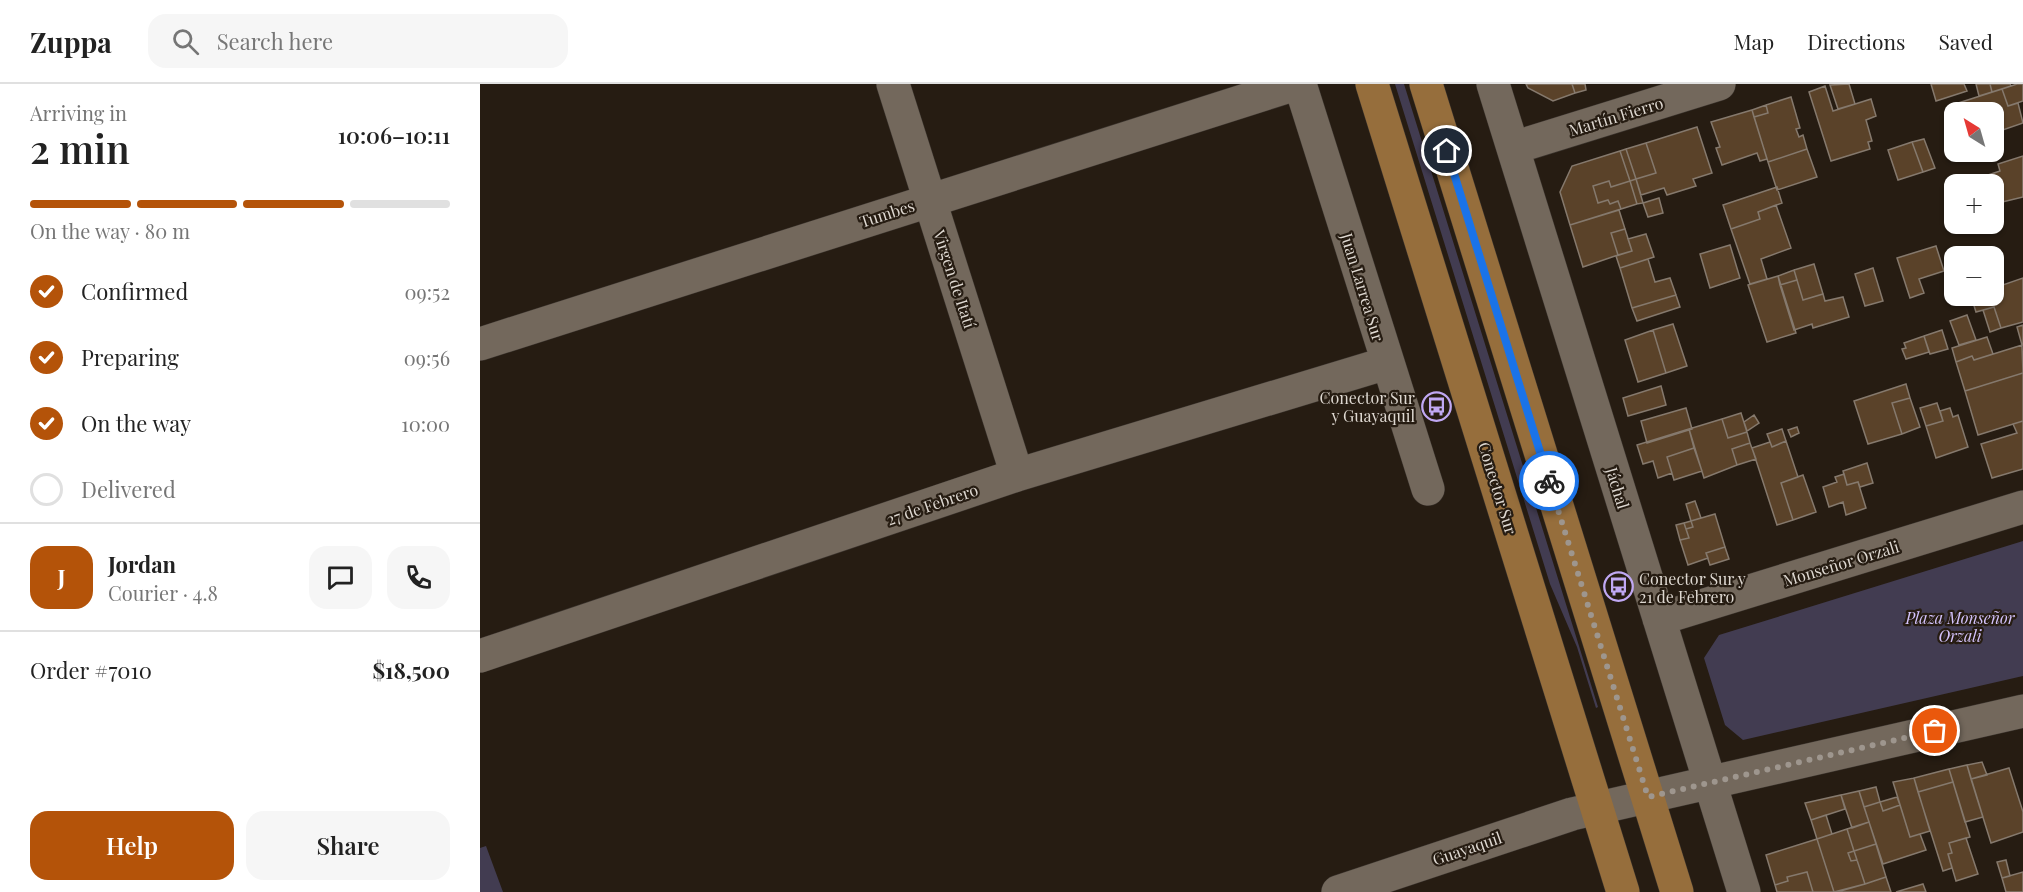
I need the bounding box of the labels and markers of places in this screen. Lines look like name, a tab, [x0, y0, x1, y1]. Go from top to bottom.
pin	[1421, 125, 1472, 176]
place label: Conector Sur y Guayaquil	[1320, 387, 1415, 426]
bus stop icon: Conector Sur y Guayaquil	[1420, 390, 1452, 422]
place label: Conector Sur y 21 de Febrero	[1639, 568, 1746, 607]
bus stop icon: Conector Sur y 21 de Febrero	[1602, 571, 1634, 603]
pin	[1909, 705, 1960, 756]

